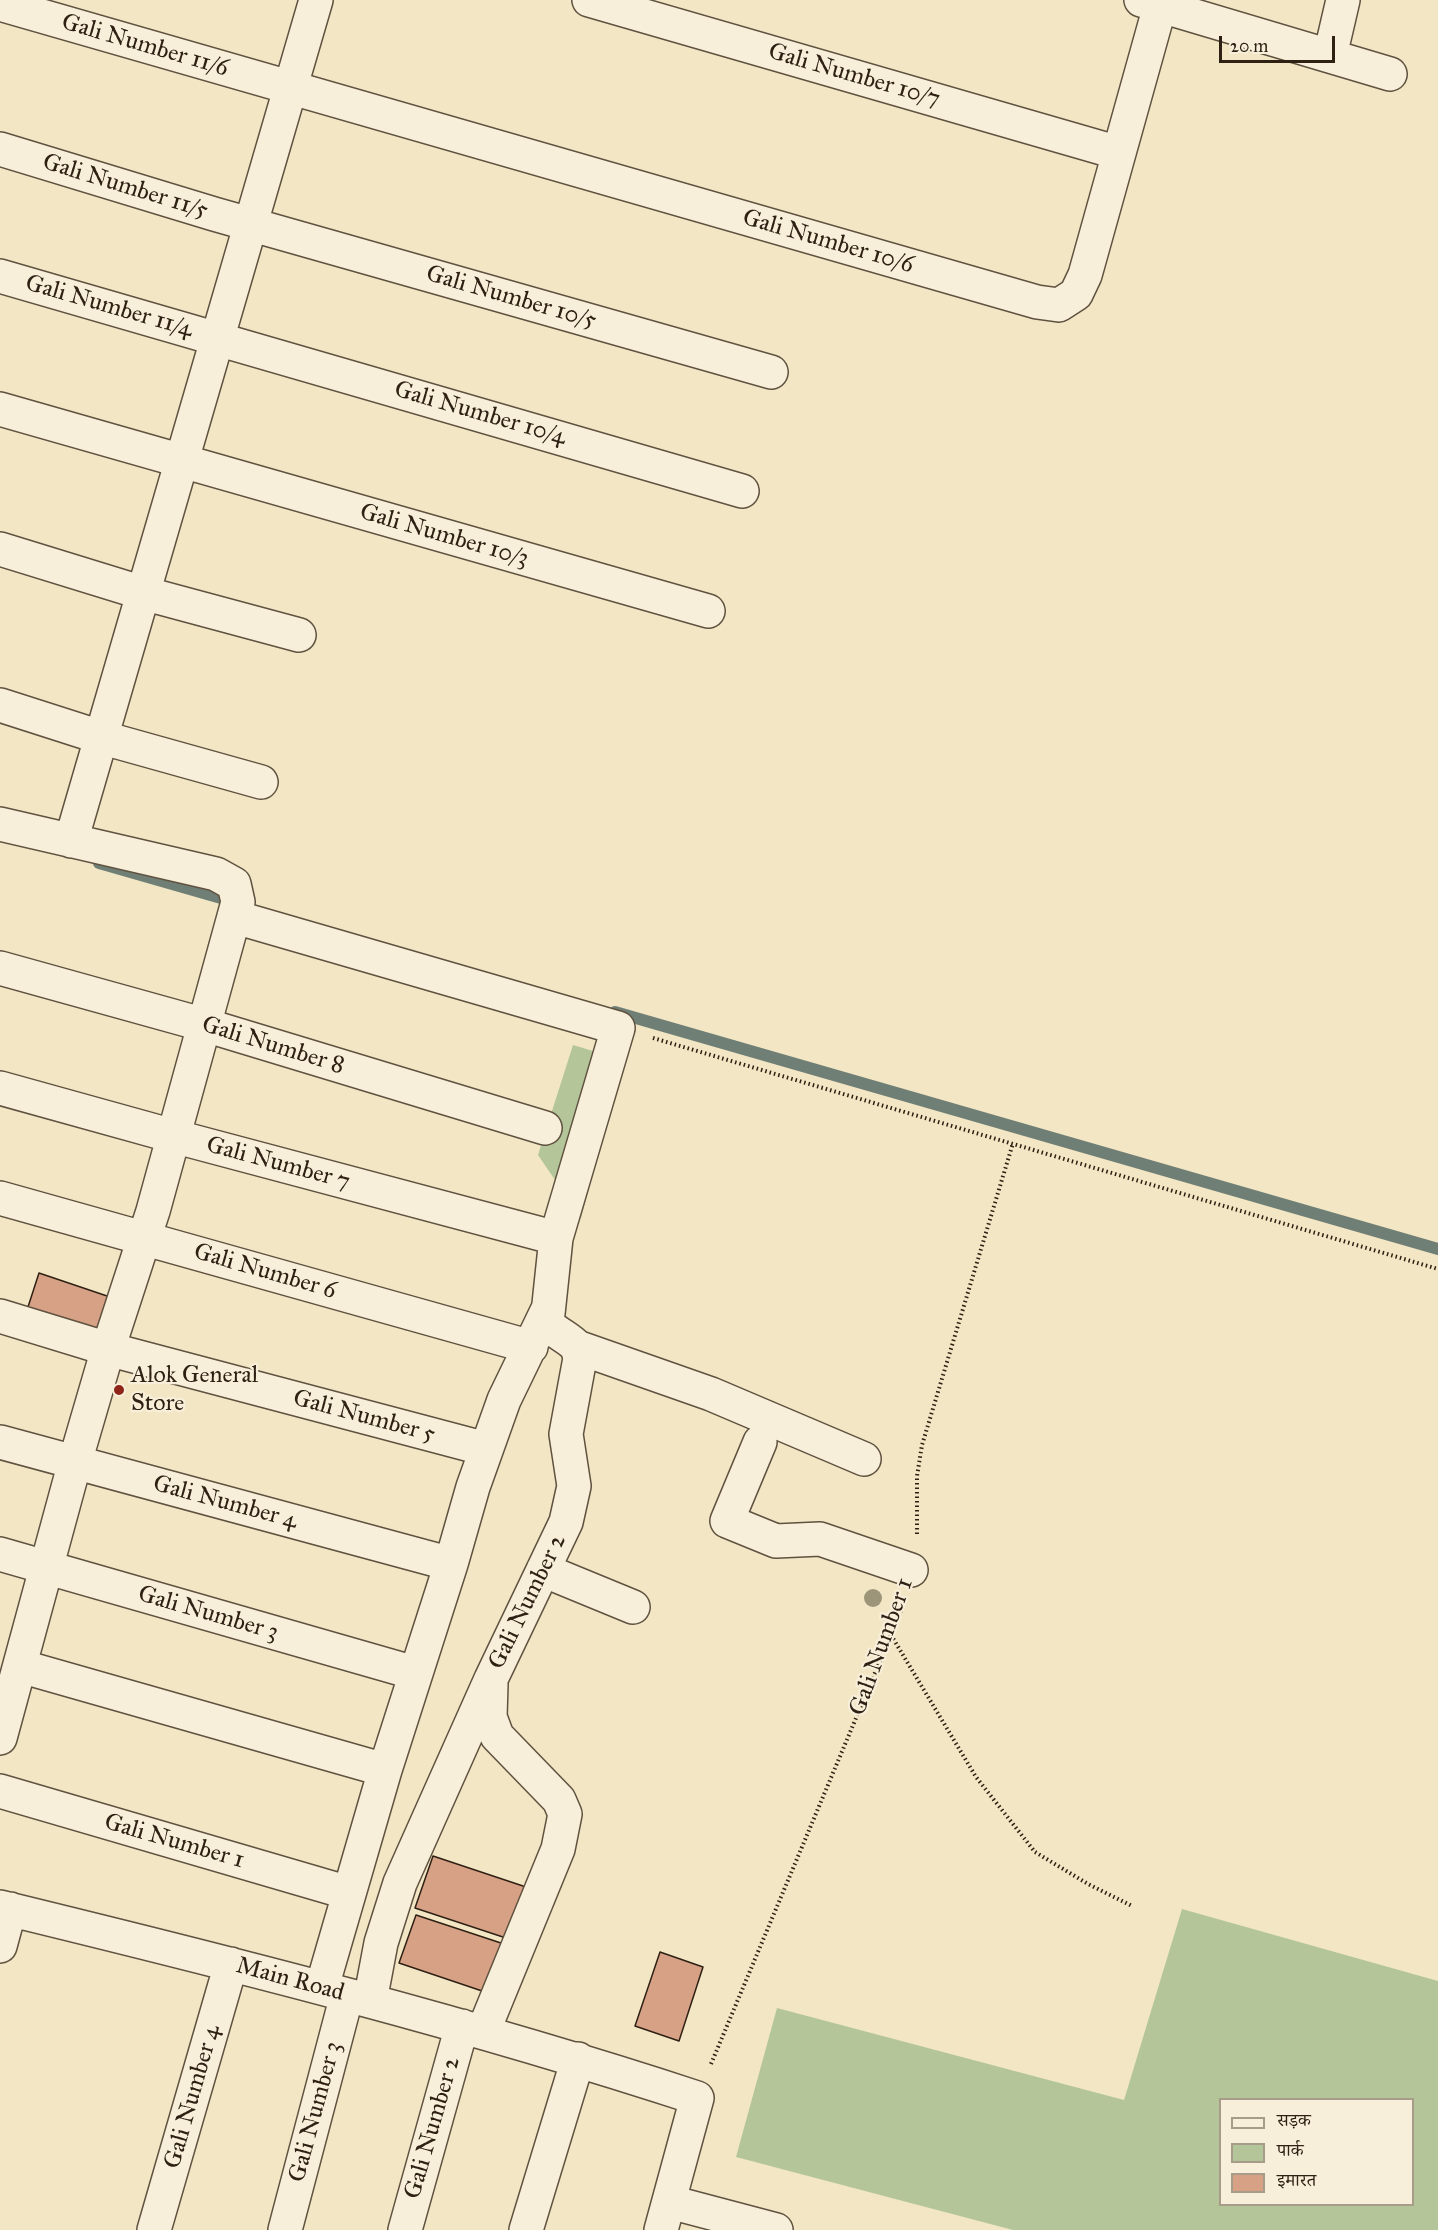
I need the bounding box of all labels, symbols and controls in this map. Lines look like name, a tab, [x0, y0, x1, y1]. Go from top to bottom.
street label: Gali Number 11/6	[58, 8, 232, 84]
scale bar	[1222, 24, 1338, 62]
text: 20 m	[1230, 35, 1268, 57]
street label: Gali Number 10/7	[765, 38, 943, 114]
street label: Gali Number 11/5	[39, 148, 211, 226]
street label: Gali Number 10/6	[739, 204, 917, 280]
street label: Gali Number 10/5	[423, 260, 599, 336]
street label: Gali Number 11/4	[22, 269, 196, 345]
street label: Gali Number 10/4	[391, 376, 569, 452]
street label: Gali Number 10/3	[356, 498, 532, 574]
street label: Gali Number 8	[198, 1011, 348, 1081]
street label: Gali Number 7	[203, 1131, 353, 1197]
street label: Gali Number 6	[190, 1238, 340, 1306]
place label: Alok General Store	[131, 1362, 258, 1418]
marker: Alok General Store	[112, 1383, 126, 1397]
street label: Gali Number 5	[290, 1384, 438, 1450]
street label: Gali Number 4	[150, 1470, 300, 1536]
street label: Gali Number 2	[483, 1530, 573, 1674]
street label: Gali Number 1	[844, 1574, 920, 1720]
street label: Gali Number 3	[135, 1580, 281, 1648]
street label: Gali Number 1	[101, 1808, 247, 1876]
street label: Main Road	[233, 1952, 347, 2008]
street label: Gali Number 4	[159, 2022, 227, 2172]
street label: Gali Number 3	[283, 2039, 349, 2185]
street label: Gali Number 2	[399, 2054, 467, 2202]
legend	[1219, 2098, 1414, 2206]
text: सड़क	[1277, 2109, 1311, 2131]
text: पार्क	[1277, 2139, 1304, 2161]
text: इमारत	[1277, 2169, 1316, 2191]

